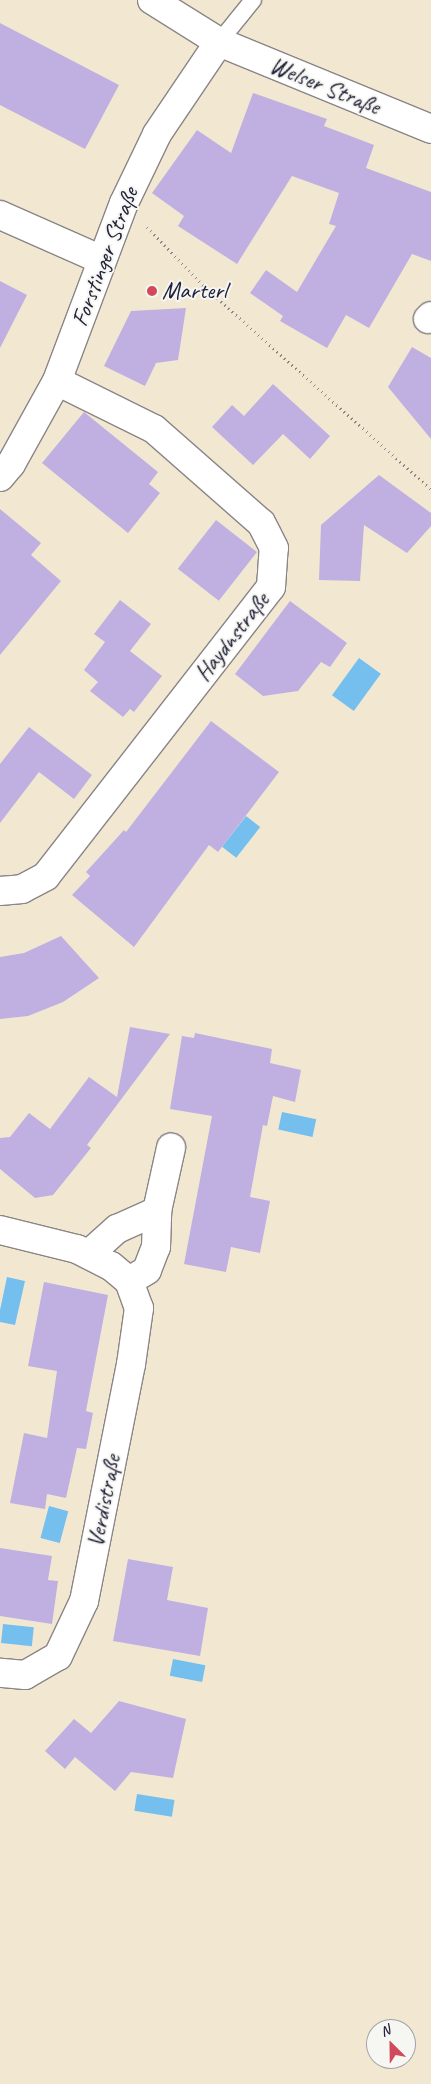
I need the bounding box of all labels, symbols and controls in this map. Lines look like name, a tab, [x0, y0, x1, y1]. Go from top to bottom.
street label: Welser Straße	[266, 51, 384, 121]
street label: Forstinger Straße	[65, 184, 145, 330]
place label: Marterl	[162, 277, 227, 305]
marker: Marterl	[146, 285, 158, 297]
street label: Haydnstraße	[188, 587, 276, 687]
street label: Verdistraße	[81, 1452, 127, 1550]
north arrow	[366, 2019, 416, 2069]
text: N	[378, 2021, 393, 2040]

